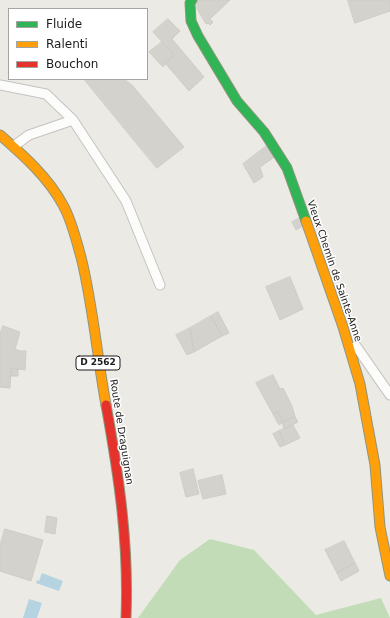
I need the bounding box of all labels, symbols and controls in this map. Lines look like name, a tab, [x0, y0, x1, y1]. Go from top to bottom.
legend	[8, 8, 148, 80]
text: Fluide	[46, 17, 82, 31]
text: Ralenti	[46, 37, 88, 51]
text: Bouchon	[46, 57, 98, 71]
street label: Vieux Chemin de Sainte-Anne	[304, 199, 364, 343]
road number: D 2562	[76, 356, 120, 370]
street label: Route de Draguignan	[107, 378, 135, 486]

